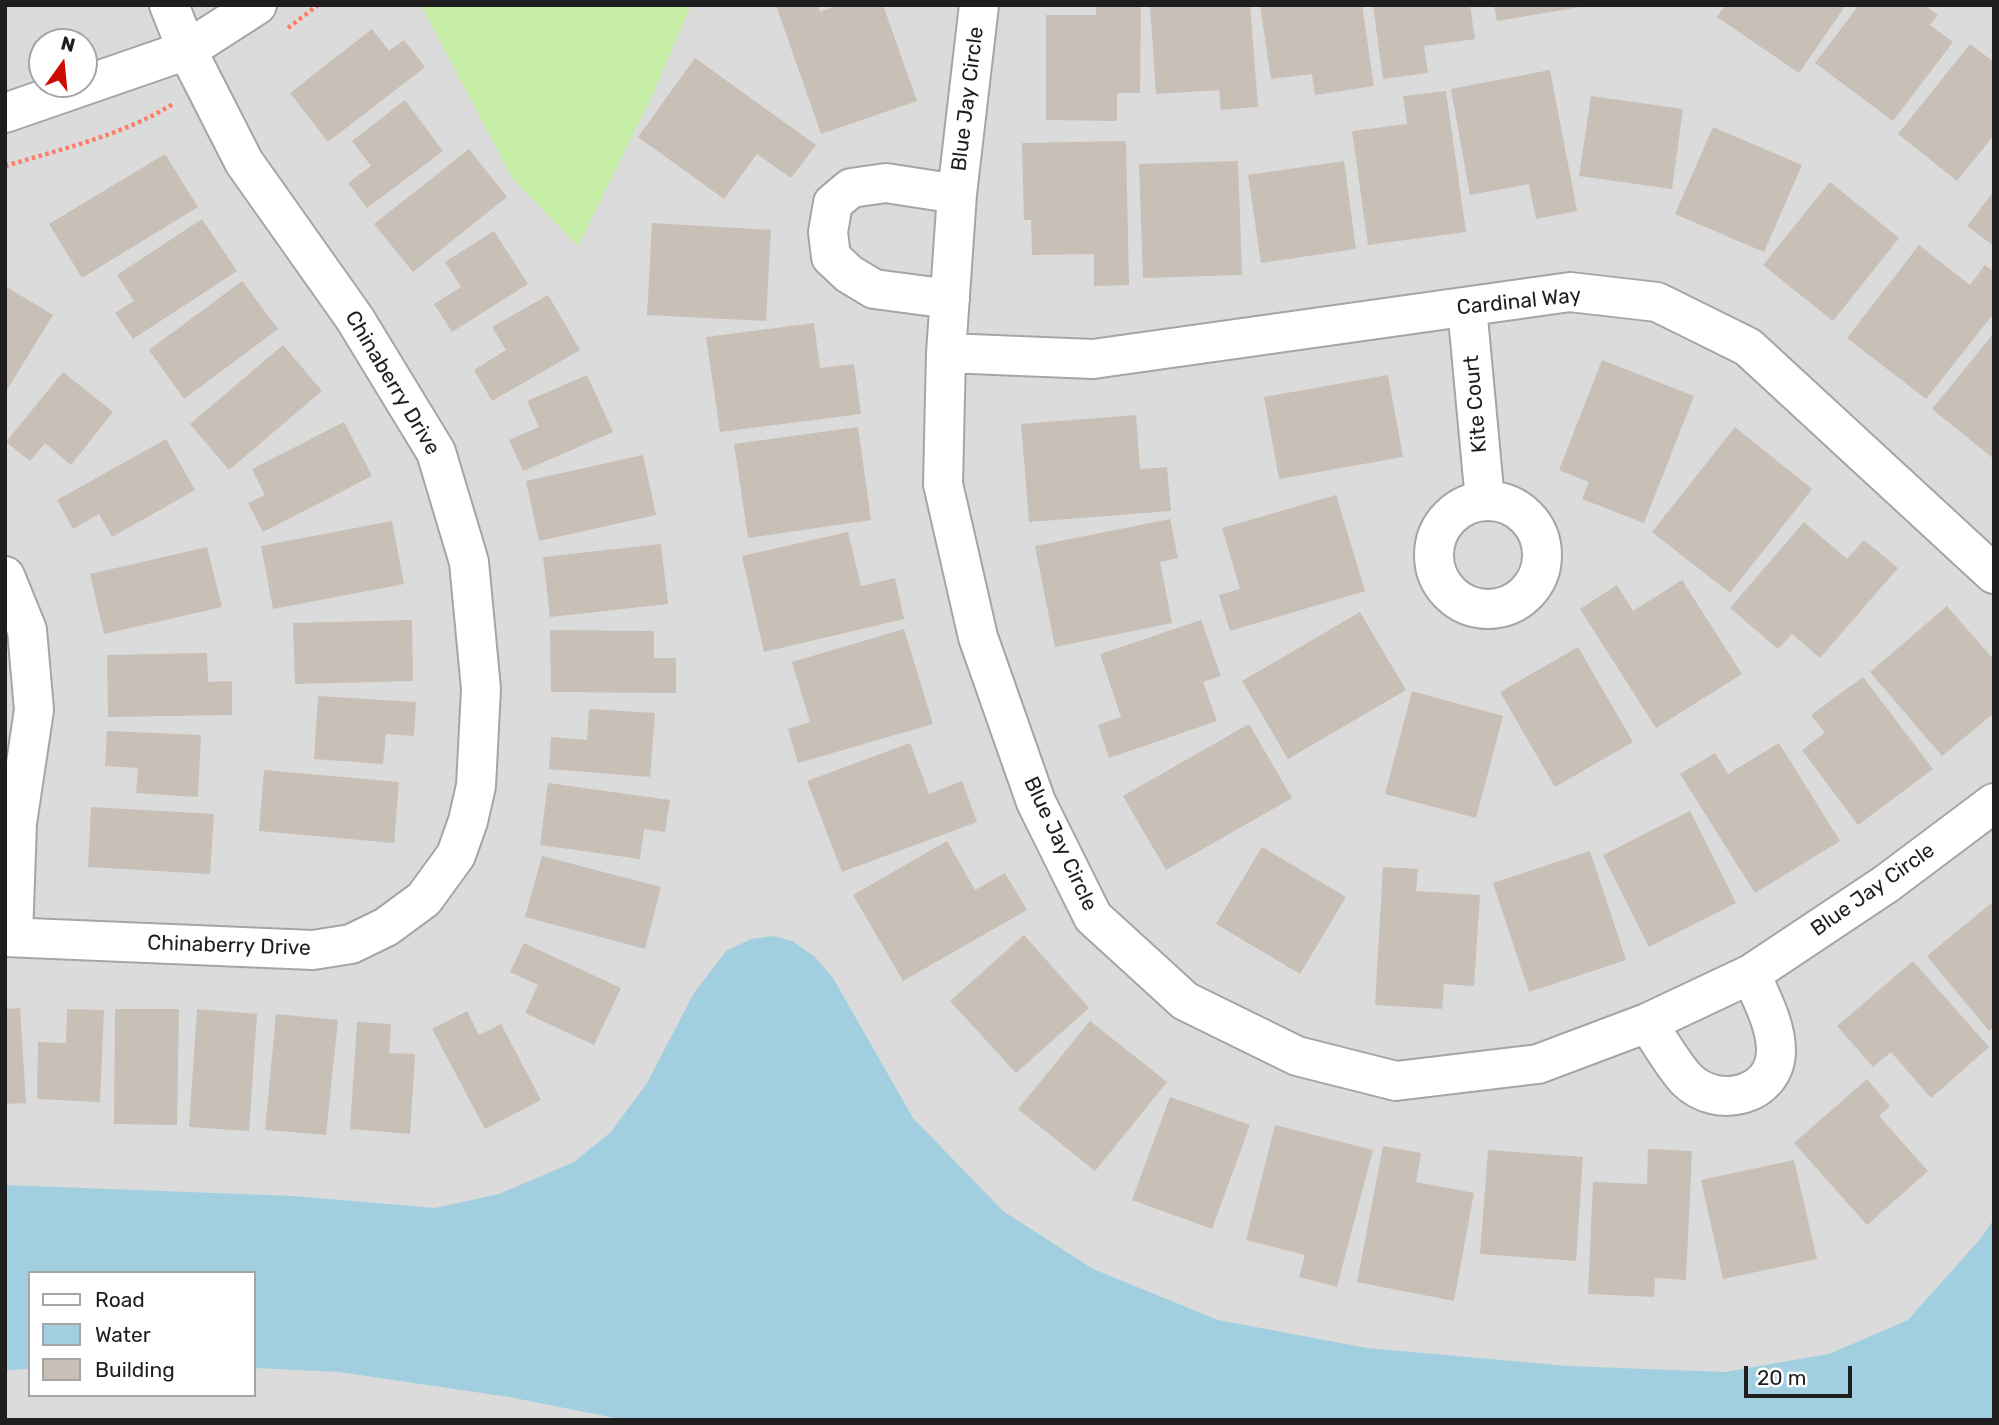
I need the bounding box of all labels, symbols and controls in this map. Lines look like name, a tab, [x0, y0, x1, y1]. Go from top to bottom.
street label: Blue Jay Circle	[947, 25, 989, 173]
north arrow	[28, 28, 98, 98]
text: N	[58, 31, 78, 57]
street label: Cardinal Way	[1456, 283, 1582, 321]
street label: Chinaberry Drive	[339, 306, 445, 460]
street label: Kite Court	[1459, 354, 1493, 454]
street label: Blue Jay Circle	[1018, 773, 1102, 915]
street label: Blue Jay Circle	[1806, 838, 1940, 942]
street label: Chinaberry Drive	[147, 931, 311, 961]
legend	[28, 1271, 256, 1397]
text: Road	[95, 1287, 145, 1312]
text: Water	[95, 1322, 151, 1347]
scale bar	[1747, 1352, 1856, 1396]
text: Building	[95, 1357, 175, 1382]
text: 20 m	[1757, 1365, 1806, 1390]

